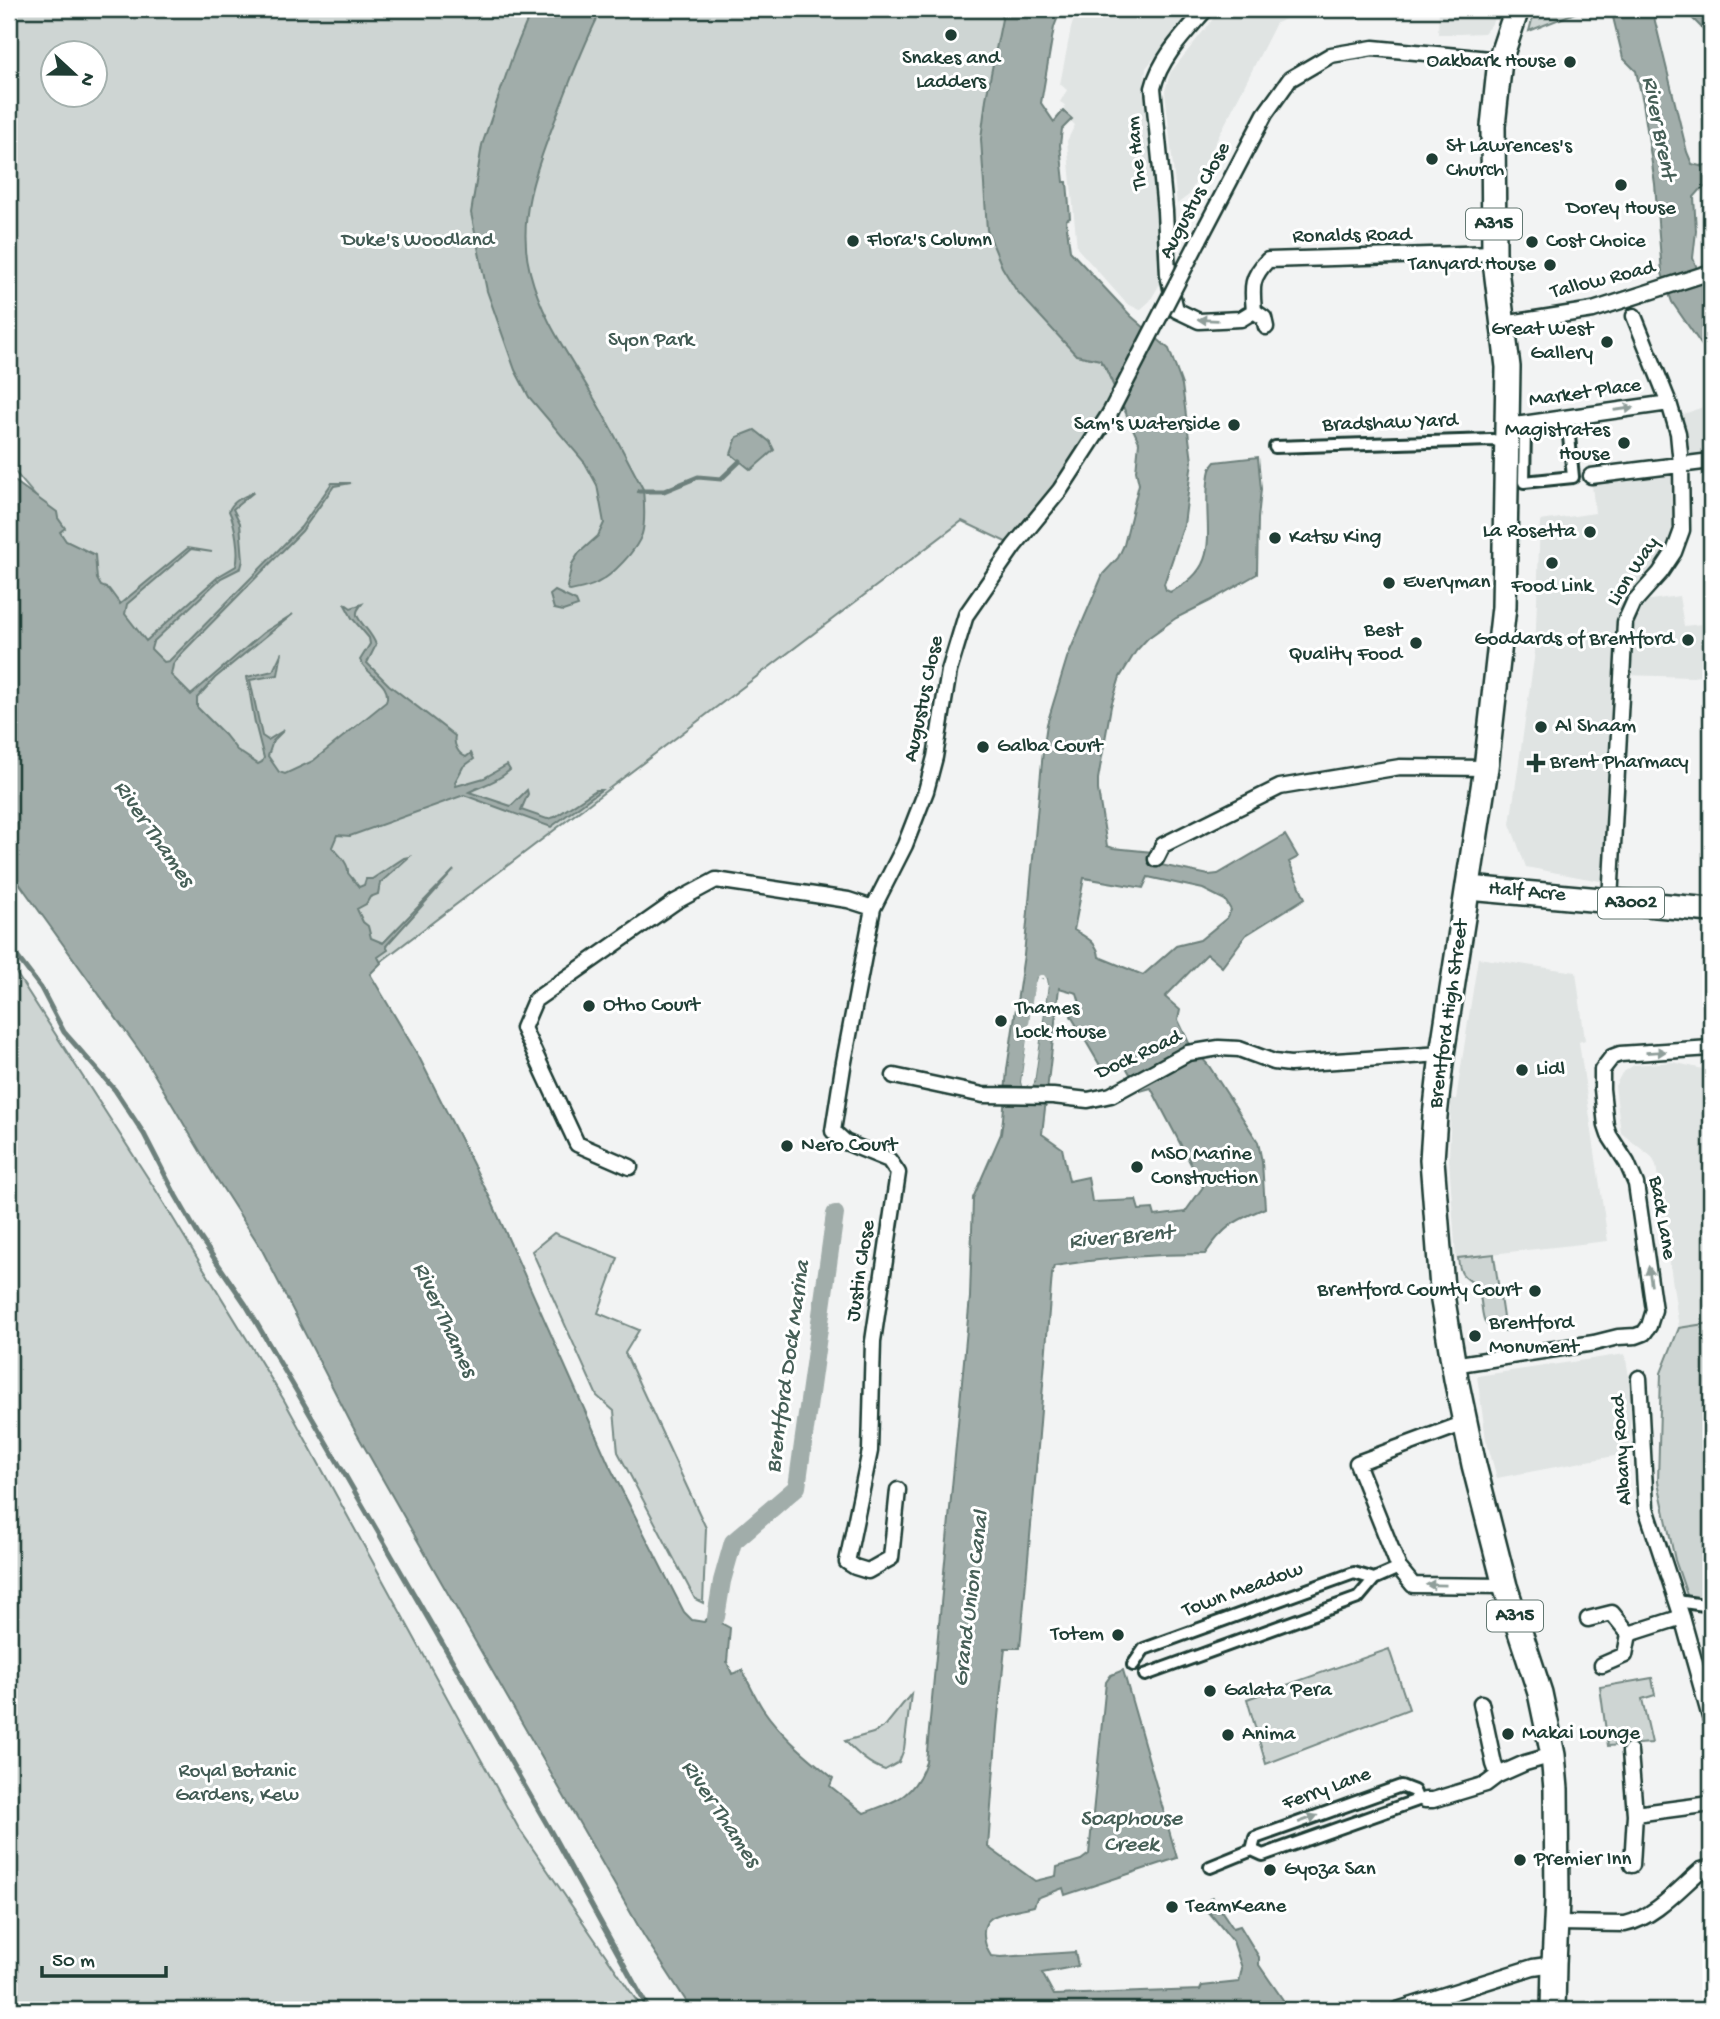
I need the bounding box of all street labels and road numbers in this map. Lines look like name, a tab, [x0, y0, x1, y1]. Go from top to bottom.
street label: The Ham	[1122, 115, 1154, 192]
street label: Augustus Close	[1155, 137, 1238, 264]
road number: A315	[1466, 208, 1522, 240]
street label: Ronalds Road	[1292, 223, 1413, 251]
street label: Tallow Road	[1547, 256, 1660, 306]
street label: Market Place	[1527, 374, 1644, 414]
street label: Bradshaw Yard	[1321, 409, 1460, 439]
street label: Lion Way	[1602, 533, 1666, 611]
street label: Augustus Close	[899, 632, 951, 764]
street label: Half Acre	[1487, 877, 1568, 909]
road number: A3002	[1598, 888, 1664, 918]
street label: Brentford High Street	[1424, 916, 1476, 1111]
street label: Dock Road	[1090, 1025, 1187, 1088]
street label: Back Lane	[1641, 1173, 1681, 1263]
street label: Justin Close	[842, 1217, 883, 1323]
street label: Albany Road	[1607, 1392, 1639, 1506]
street label: Town Meadow	[1178, 1557, 1308, 1625]
road number: A315	[1487, 1600, 1543, 1632]
street label: Ferry Lane	[1279, 1762, 1376, 1818]

